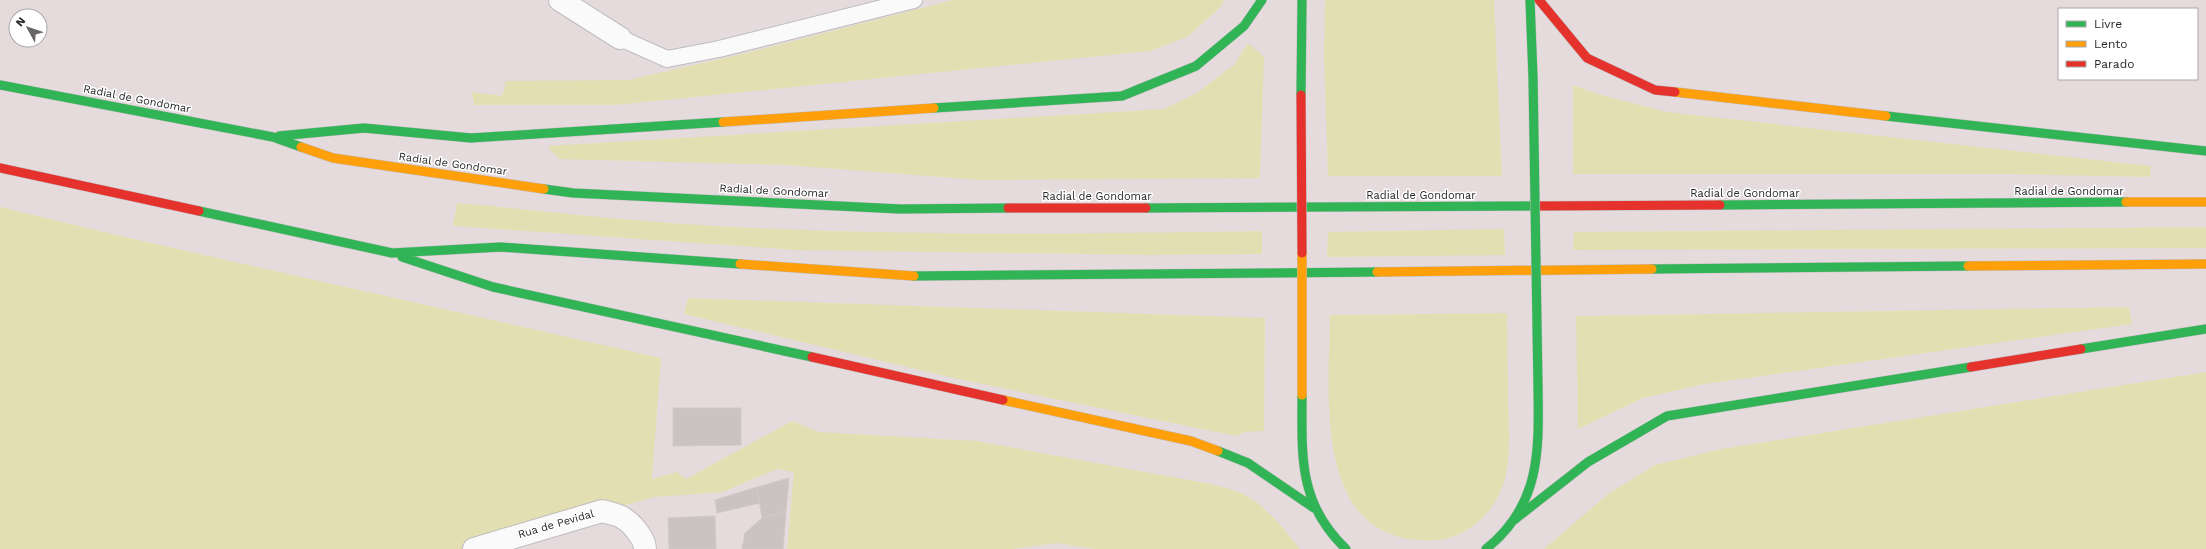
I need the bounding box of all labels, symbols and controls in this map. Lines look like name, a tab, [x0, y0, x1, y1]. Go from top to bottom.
north arrow	[8, 8, 48, 48]
legend	[2058, 8, 2198, 80]
text: N	[13, 15, 28, 29]
text: Livre	[2094, 17, 2122, 31]
text: Lento	[2094, 37, 2128, 51]
text: Parado	[2094, 57, 2134, 71]
street label: Radial de Gondomar	[82, 82, 192, 116]
street label: Radial de Gondomar	[398, 150, 509, 178]
street label: Radial de Gondomar	[719, 182, 829, 200]
street label: Radial de Gondomar	[2014, 185, 2124, 198]
street label: Radial de Gondomar	[1690, 187, 1800, 200]
street label: Radial de Gondomar	[1366, 189, 1476, 202]
street label: Radial de Gondomar	[1042, 190, 1152, 203]
street label: Rua de Pevidal	[516, 507, 596, 541]

